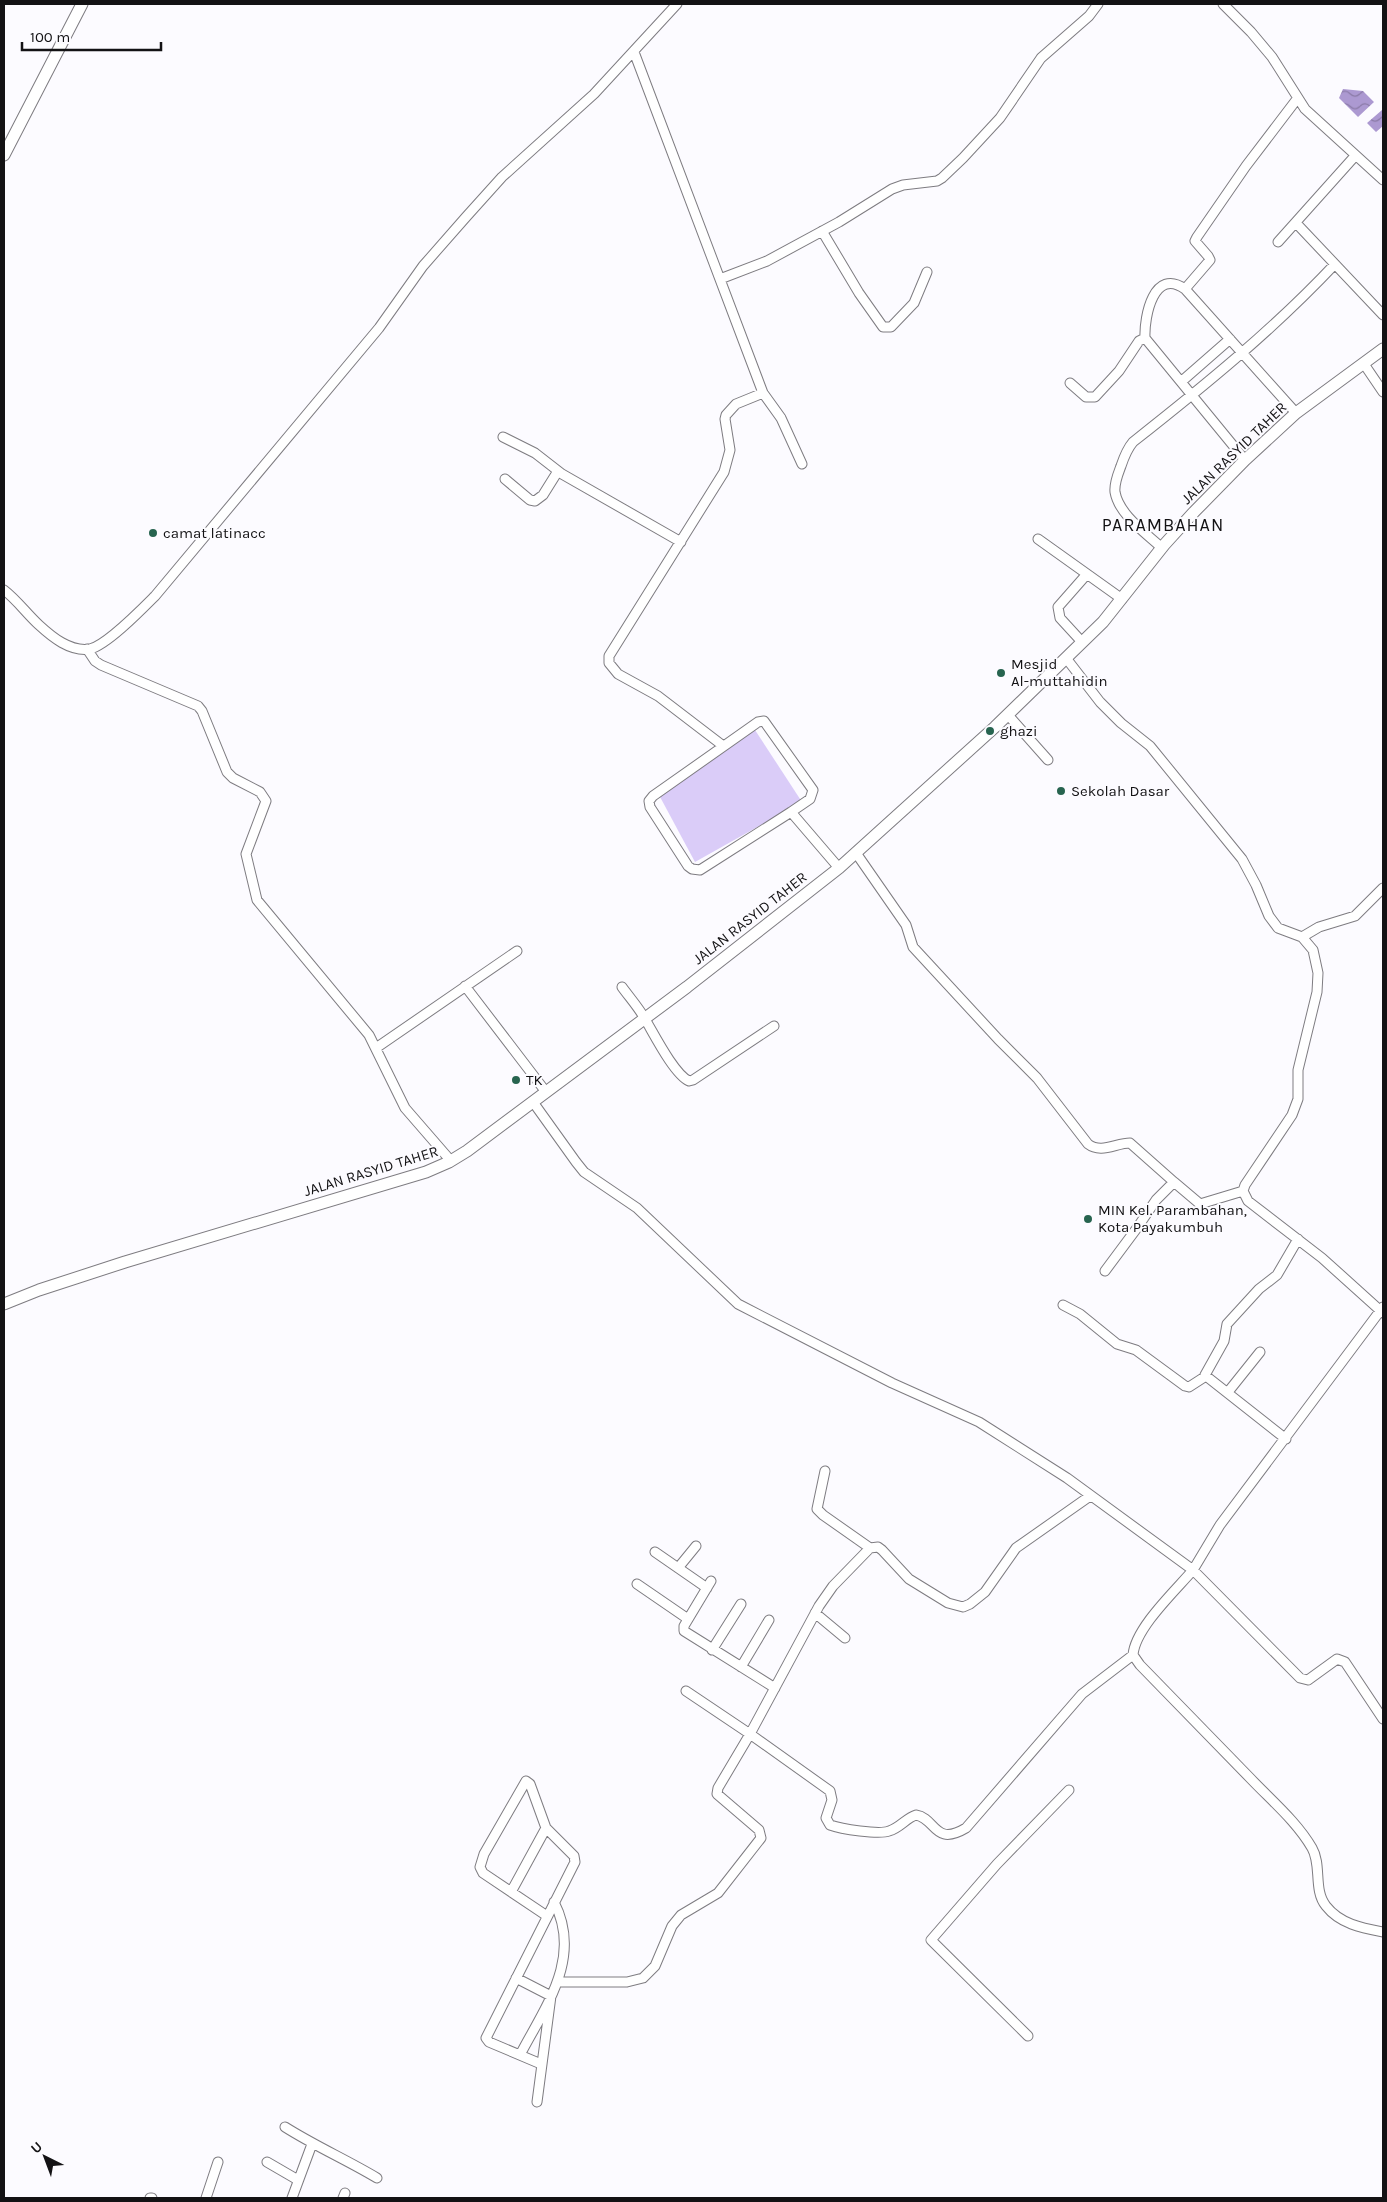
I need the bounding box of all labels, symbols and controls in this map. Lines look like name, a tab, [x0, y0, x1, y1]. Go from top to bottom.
scale bar	[22, 20, 161, 52]
text: 100 m	[30, 28, 70, 46]
street label: JALAN RASYID TAHER	[1178, 398, 1290, 508]
district label: PARAMBAHAN	[1102, 514, 1224, 536]
place label: camat latinacc	[163, 524, 266, 542]
marker: camat latinacc	[147, 527, 159, 539]
place label: Mesjid Al-muttahidin	[1011, 655, 1108, 690]
marker: Mesjid Al-muttahidin	[995, 667, 1007, 679]
place label: ghazi	[1000, 722, 1037, 740]
marker: ghazi	[984, 725, 996, 737]
place label: Sekolah Dasar	[1071, 782, 1170, 800]
marker: Sekolah Dasar	[1055, 785, 1067, 797]
street label: JALAN RASYID TAHER	[689, 868, 811, 968]
place label: TK	[526, 1071, 543, 1089]
marker: TK	[510, 1074, 522, 1086]
street label: JALAN RASYID TAHER	[302, 1142, 440, 1200]
place label: MIN Kel. Parambahan, Kota Payakumbuh	[1098, 1201, 1247, 1236]
marker: MIN Kel. Parambahan, Kota Payakumbuh	[1082, 1213, 1094, 1225]
north arrow	[20, 2132, 70, 2182]
text: U	[27, 2138, 46, 2157]

